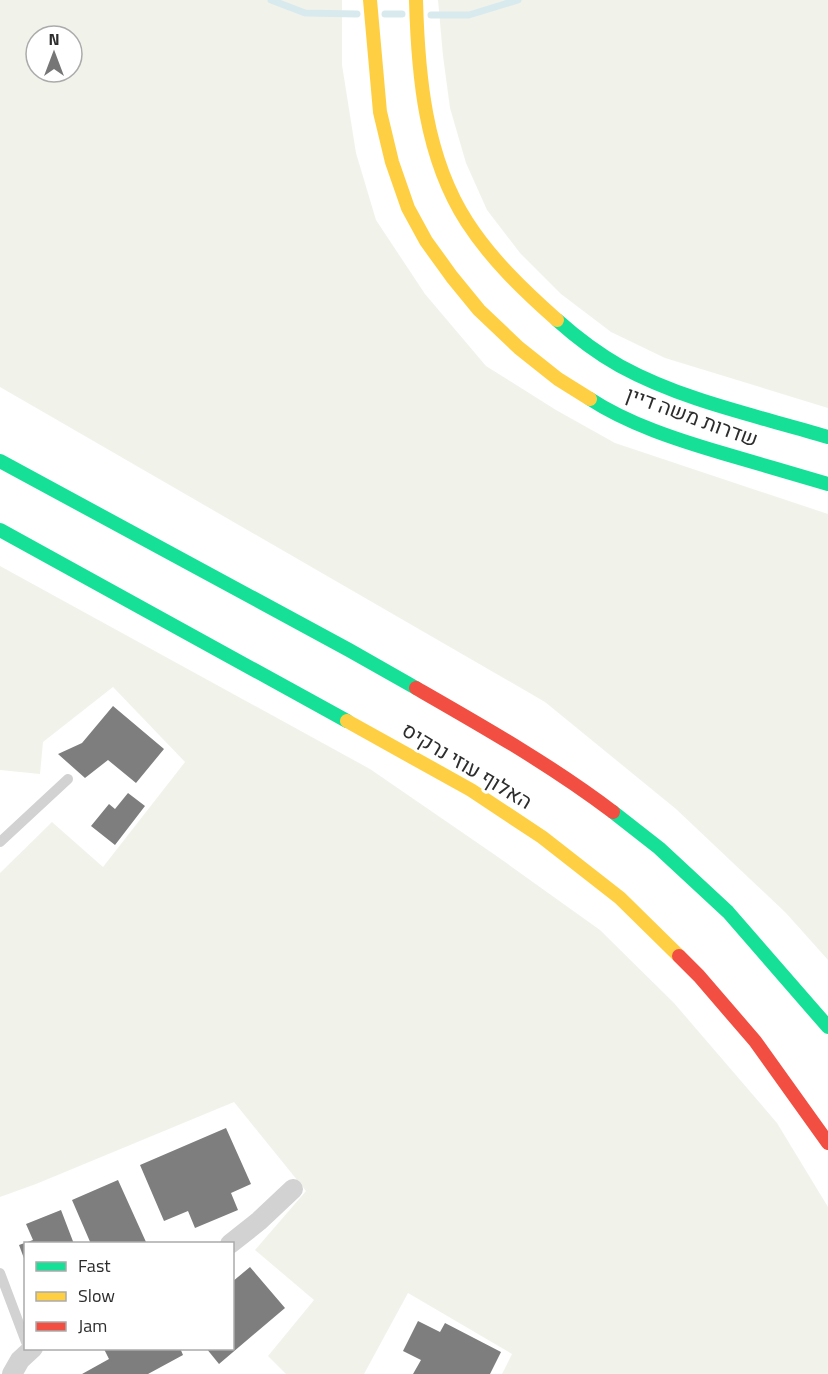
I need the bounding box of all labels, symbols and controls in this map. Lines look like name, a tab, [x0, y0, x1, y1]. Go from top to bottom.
north arrow	[24, 24, 84, 84]
text: N	[48, 27, 60, 51]
street label: שדרות משה דיין	[622, 377, 763, 455]
street label: האלוף עוזי נרקיס	[396, 713, 539, 817]
legend	[24, 1242, 234, 1350]
text: Fast	[78, 1252, 111, 1279]
text: Slow	[78, 1282, 115, 1309]
text: Jam	[78, 1312, 107, 1339]

